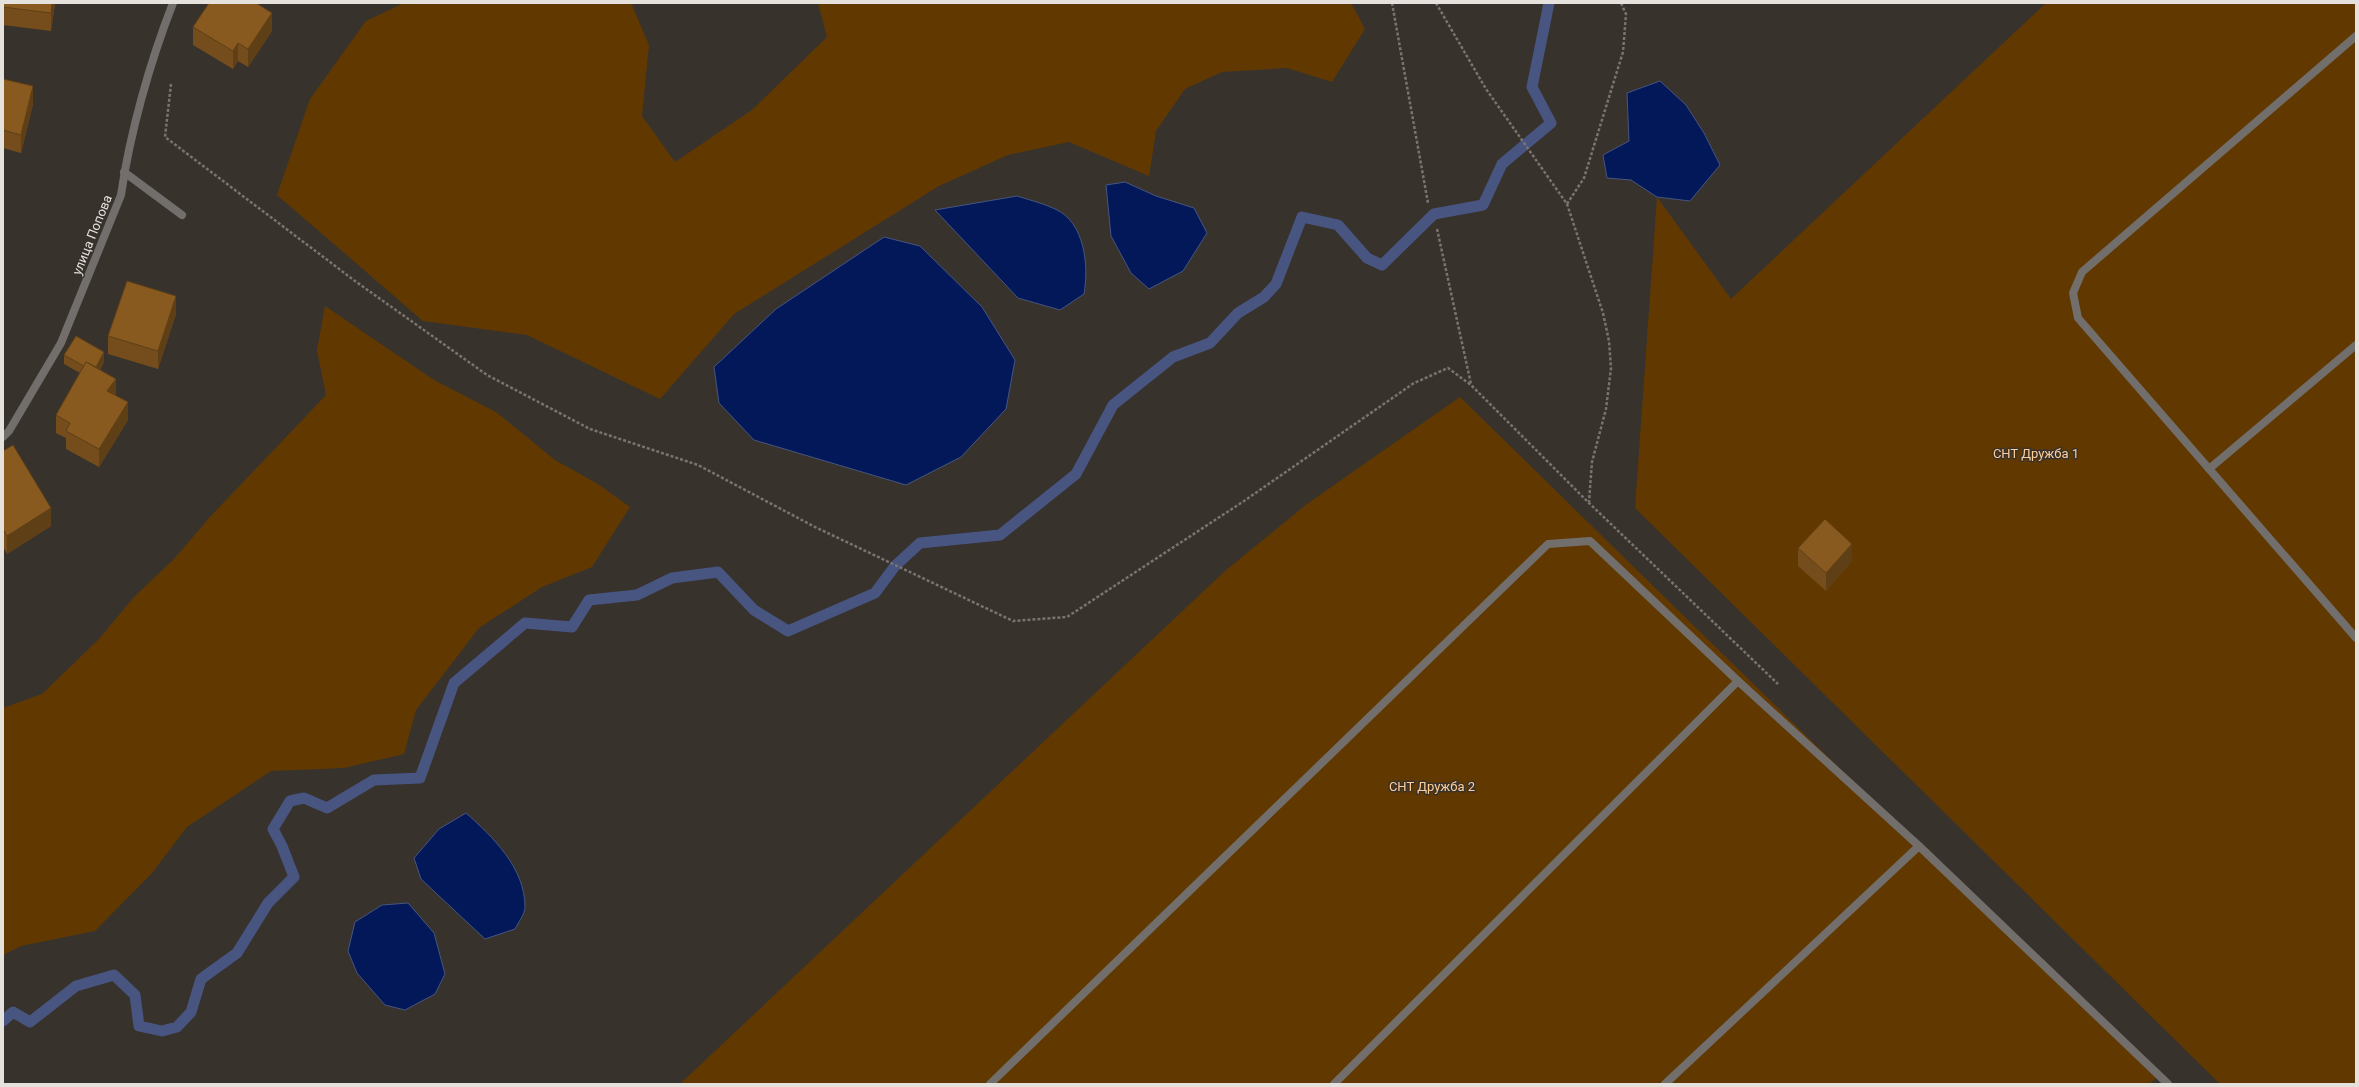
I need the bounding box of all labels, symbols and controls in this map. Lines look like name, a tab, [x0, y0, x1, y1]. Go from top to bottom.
street label: улица Попова	[69, 193, 115, 277]
park label: СНТ Дружба 1	[1993, 446, 2079, 461]
park label: СНТ Дружба 2	[1389, 779, 1475, 794]

